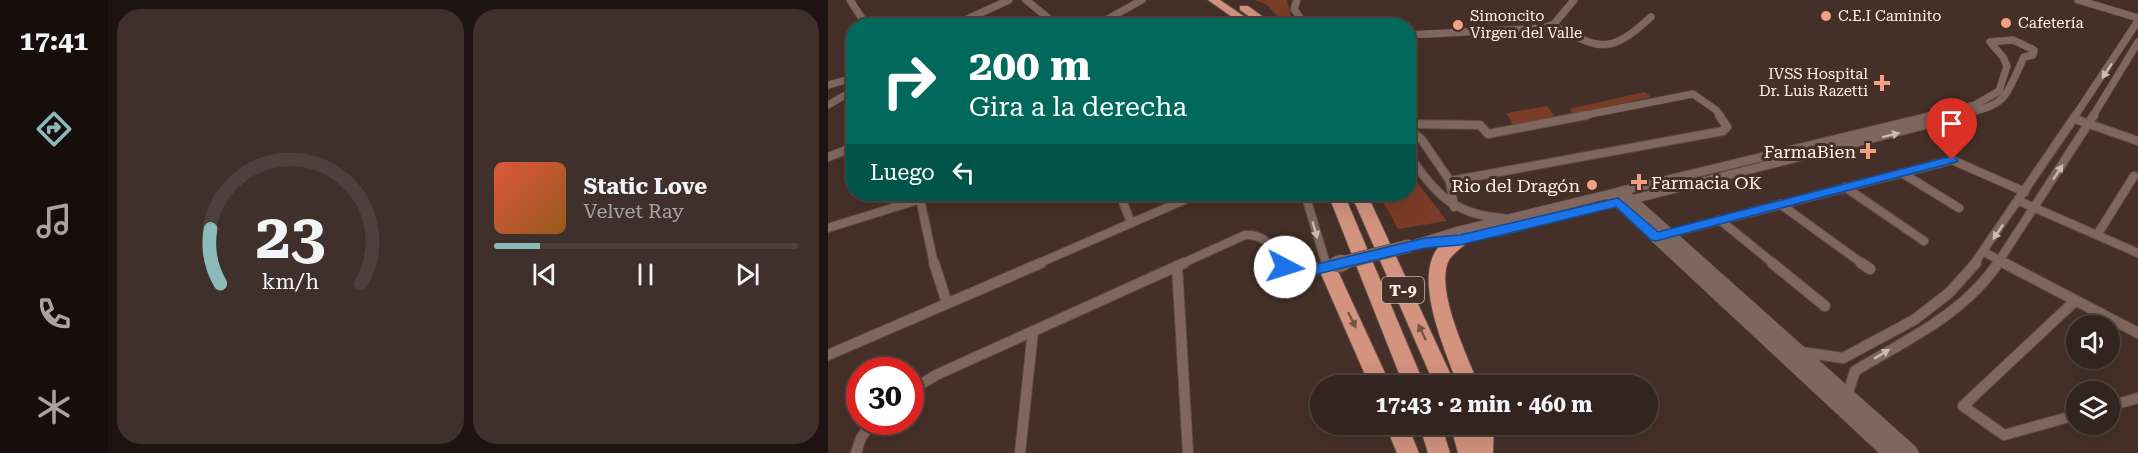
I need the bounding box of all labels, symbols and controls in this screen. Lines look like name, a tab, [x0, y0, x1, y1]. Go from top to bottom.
place label: Simoncito Virgen del Valle	[1470, 7, 1582, 42]
place label: C.E.I Caminito	[1838, 7, 1941, 25]
marker: C.E.I Caminito	[1819, 9, 1833, 23]
place label: Cafetería	[2018, 14, 2084, 32]
marker: Cafetería	[1999, 16, 2013, 30]
marker: Simoncito Virgen del Valle	[1451, 18, 1465, 32]
text: 17:41	[20, 25, 88, 57]
text: 200 m	[969, 41, 1091, 90]
icon: right	[870, 42, 948, 120]
one-way arrow	[2102, 63, 2113, 79]
place label: IVSS Hospital Dr. Luis Razetti	[1759, 65, 1868, 100]
marker: IVSS Hospital Dr. Luis Razetti	[1873, 74, 1891, 92]
text: Gira a la derecha	[969, 91, 1187, 123]
pin	[1926, 98, 1977, 160]
icon: arrive	[1935, 107, 1968, 140]
icon: directions	[33, 108, 75, 150]
one-way arrow	[1881, 129, 1900, 139]
place label: FarmaBien	[1763, 141, 1856, 162]
marker: FarmaBien	[1861, 144, 1875, 158]
icon: left	[947, 156, 980, 189]
text: Luego	[870, 160, 935, 185]
one-way arrow	[2052, 164, 2064, 180]
place label: Farmacia OK	[1651, 172, 1762, 193]
text: Static Love	[584, 174, 707, 199]
place label: Rio del Dragón	[1451, 175, 1580, 196]
marker: Farmacia OK	[1632, 175, 1646, 189]
marker: Rio del Dragón	[1585, 178, 1599, 192]
text: Velvet Ray	[584, 199, 684, 223]
icon: music	[33, 200, 75, 242]
text: 23	[255, 200, 325, 273]
one-way arrow	[1311, 221, 1320, 239]
one-way arrow	[1992, 224, 2003, 241]
position arrow	[1253, 235, 1317, 299]
icon: previous	[528, 258, 561, 291]
icon: pause	[629, 258, 662, 291]
icon: next	[731, 258, 764, 291]
text: km/h	[262, 269, 319, 294]
road number: T-9	[1382, 277, 1424, 303]
icon: phone	[33, 293, 75, 335]
one-way arrow	[1347, 311, 1356, 328]
map controls	[2066, 315, 2120, 435]
button: sound	[2066, 315, 2120, 369]
one-way arrow	[1417, 323, 1427, 341]
one-way arrow	[1874, 349, 1891, 360]
speed limit sign: 30	[846, 357, 924, 435]
button: layers	[2066, 381, 2120, 435]
icon: climate	[33, 386, 75, 428]
text: 17:43 · 2 min · 460 m	[1375, 392, 1593, 417]

